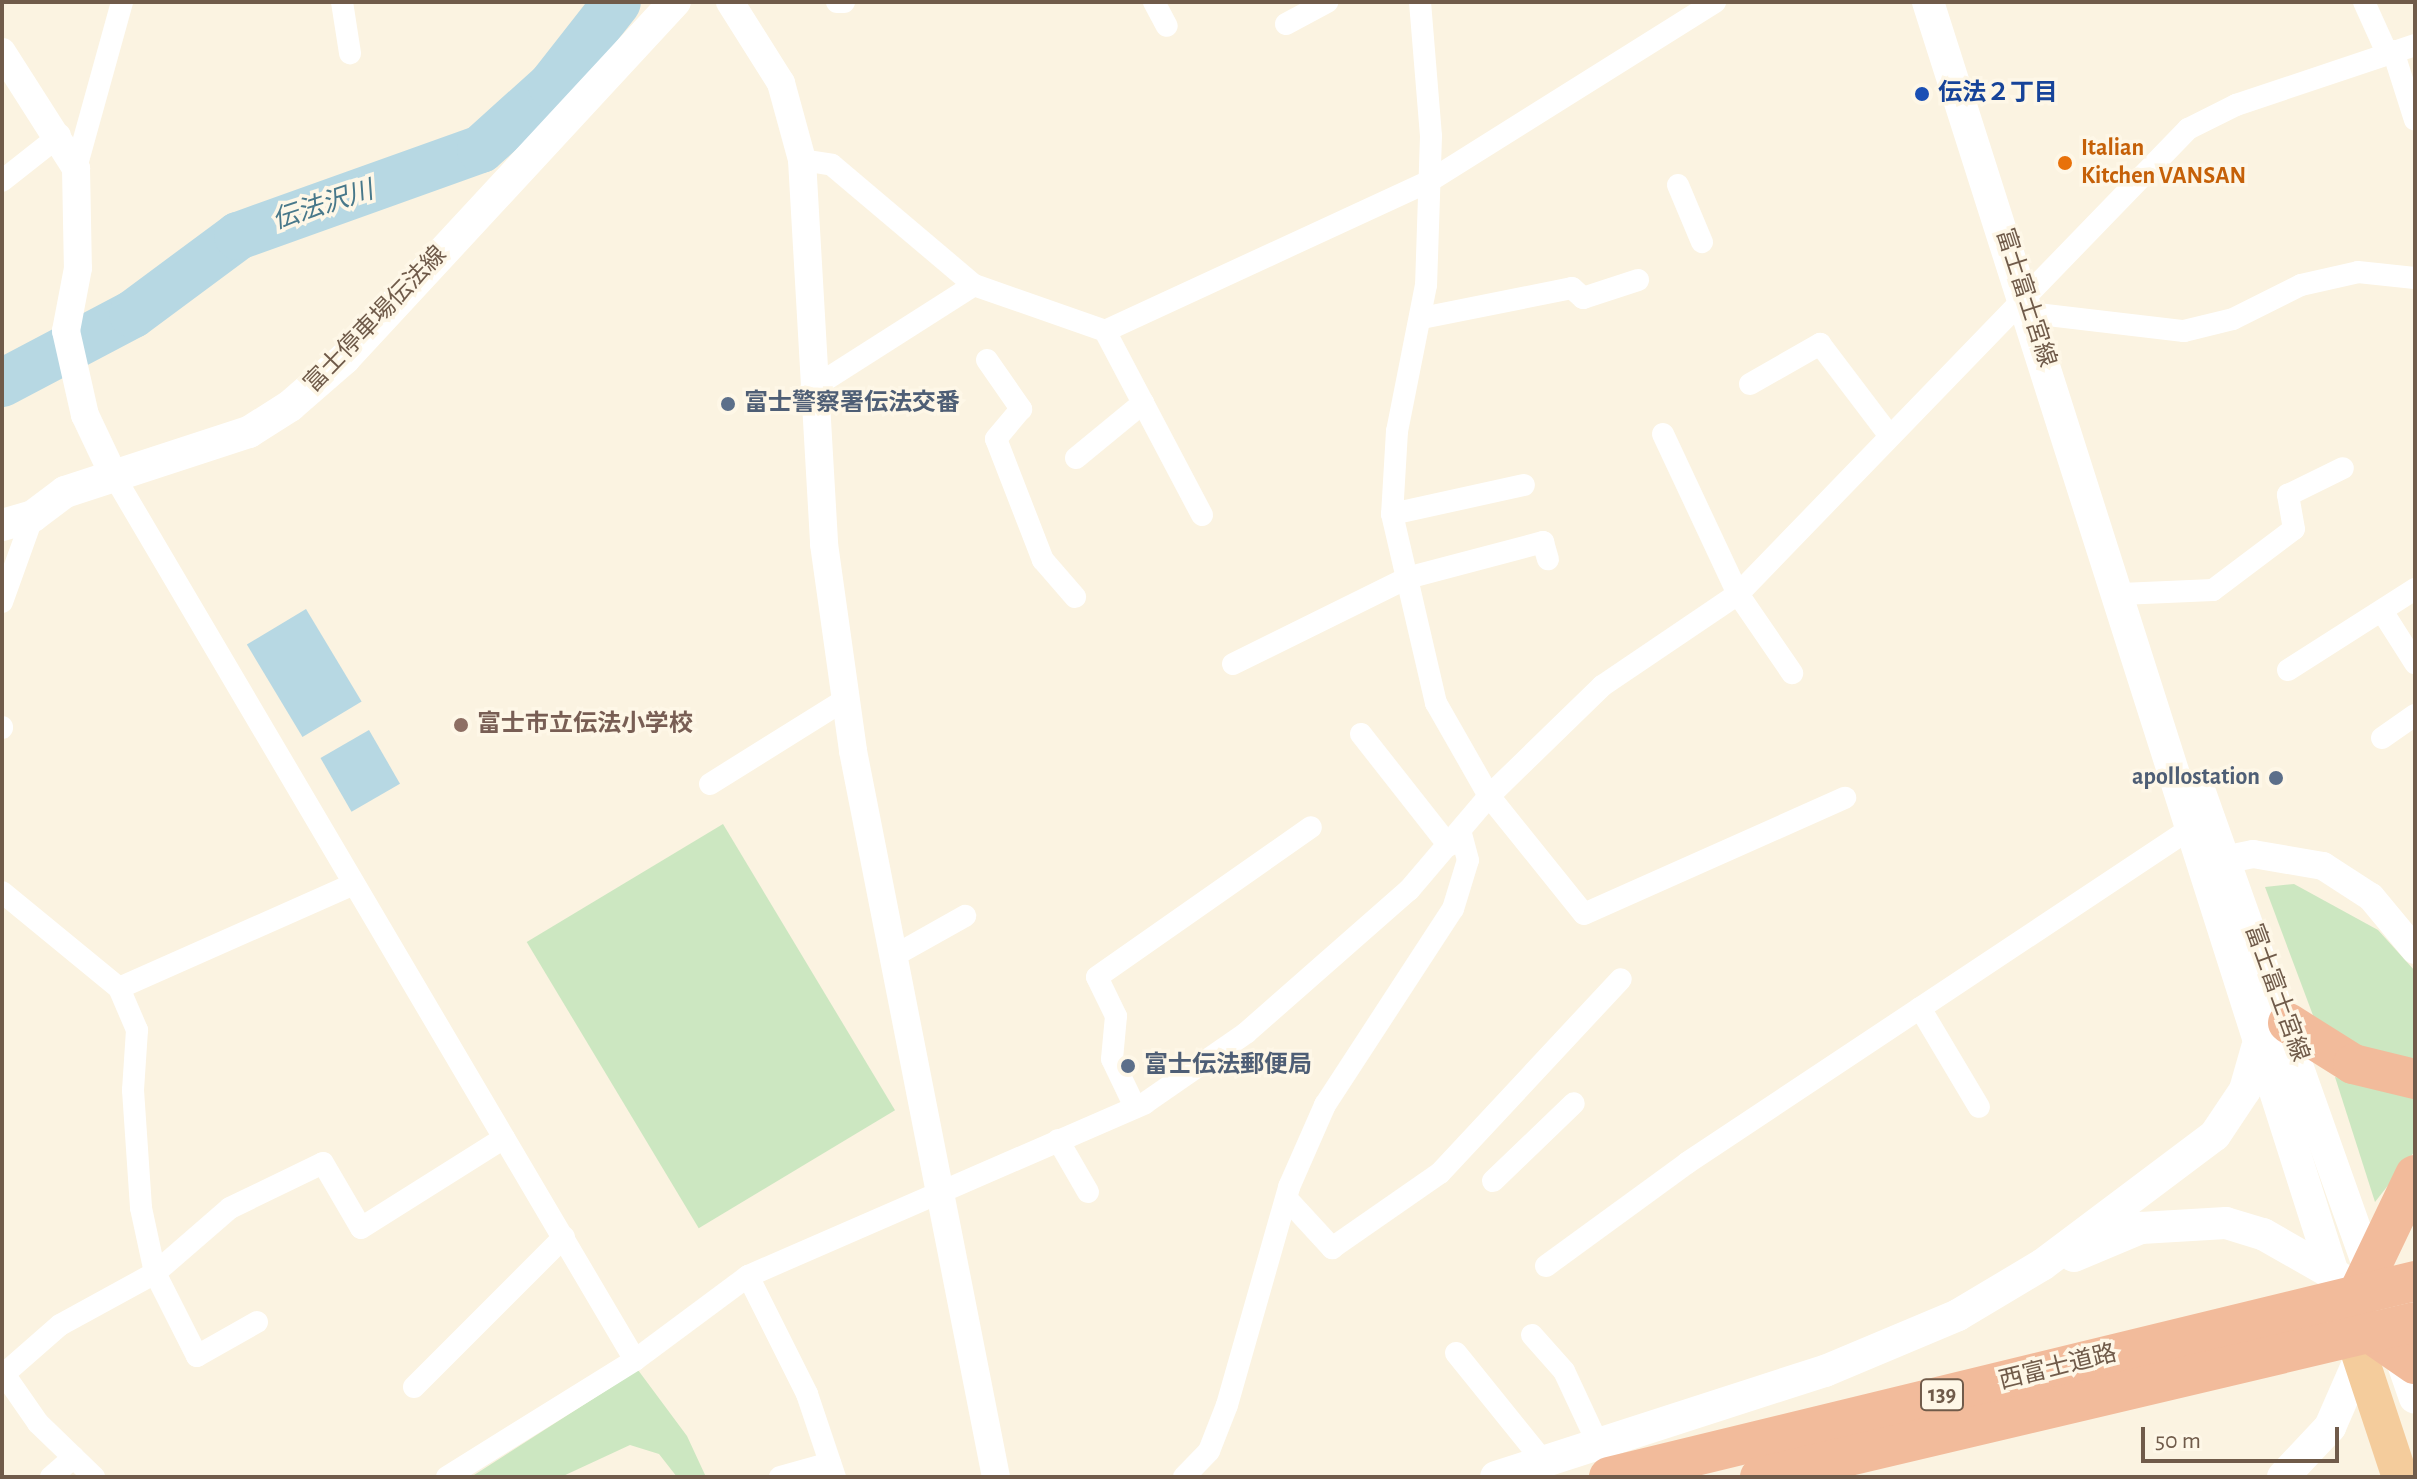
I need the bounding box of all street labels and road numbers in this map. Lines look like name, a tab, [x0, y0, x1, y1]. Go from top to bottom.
street label: 富士富士宮線	[1989, 225, 2061, 371]
street label: 富士停車場伝法線	[299, 241, 453, 399]
street label: 富士富士宮線	[2238, 920, 2314, 1066]
street label: 西富士道路	[1996, 1340, 2120, 1396]
road number: 139	[1918, 1377, 1966, 1413]

